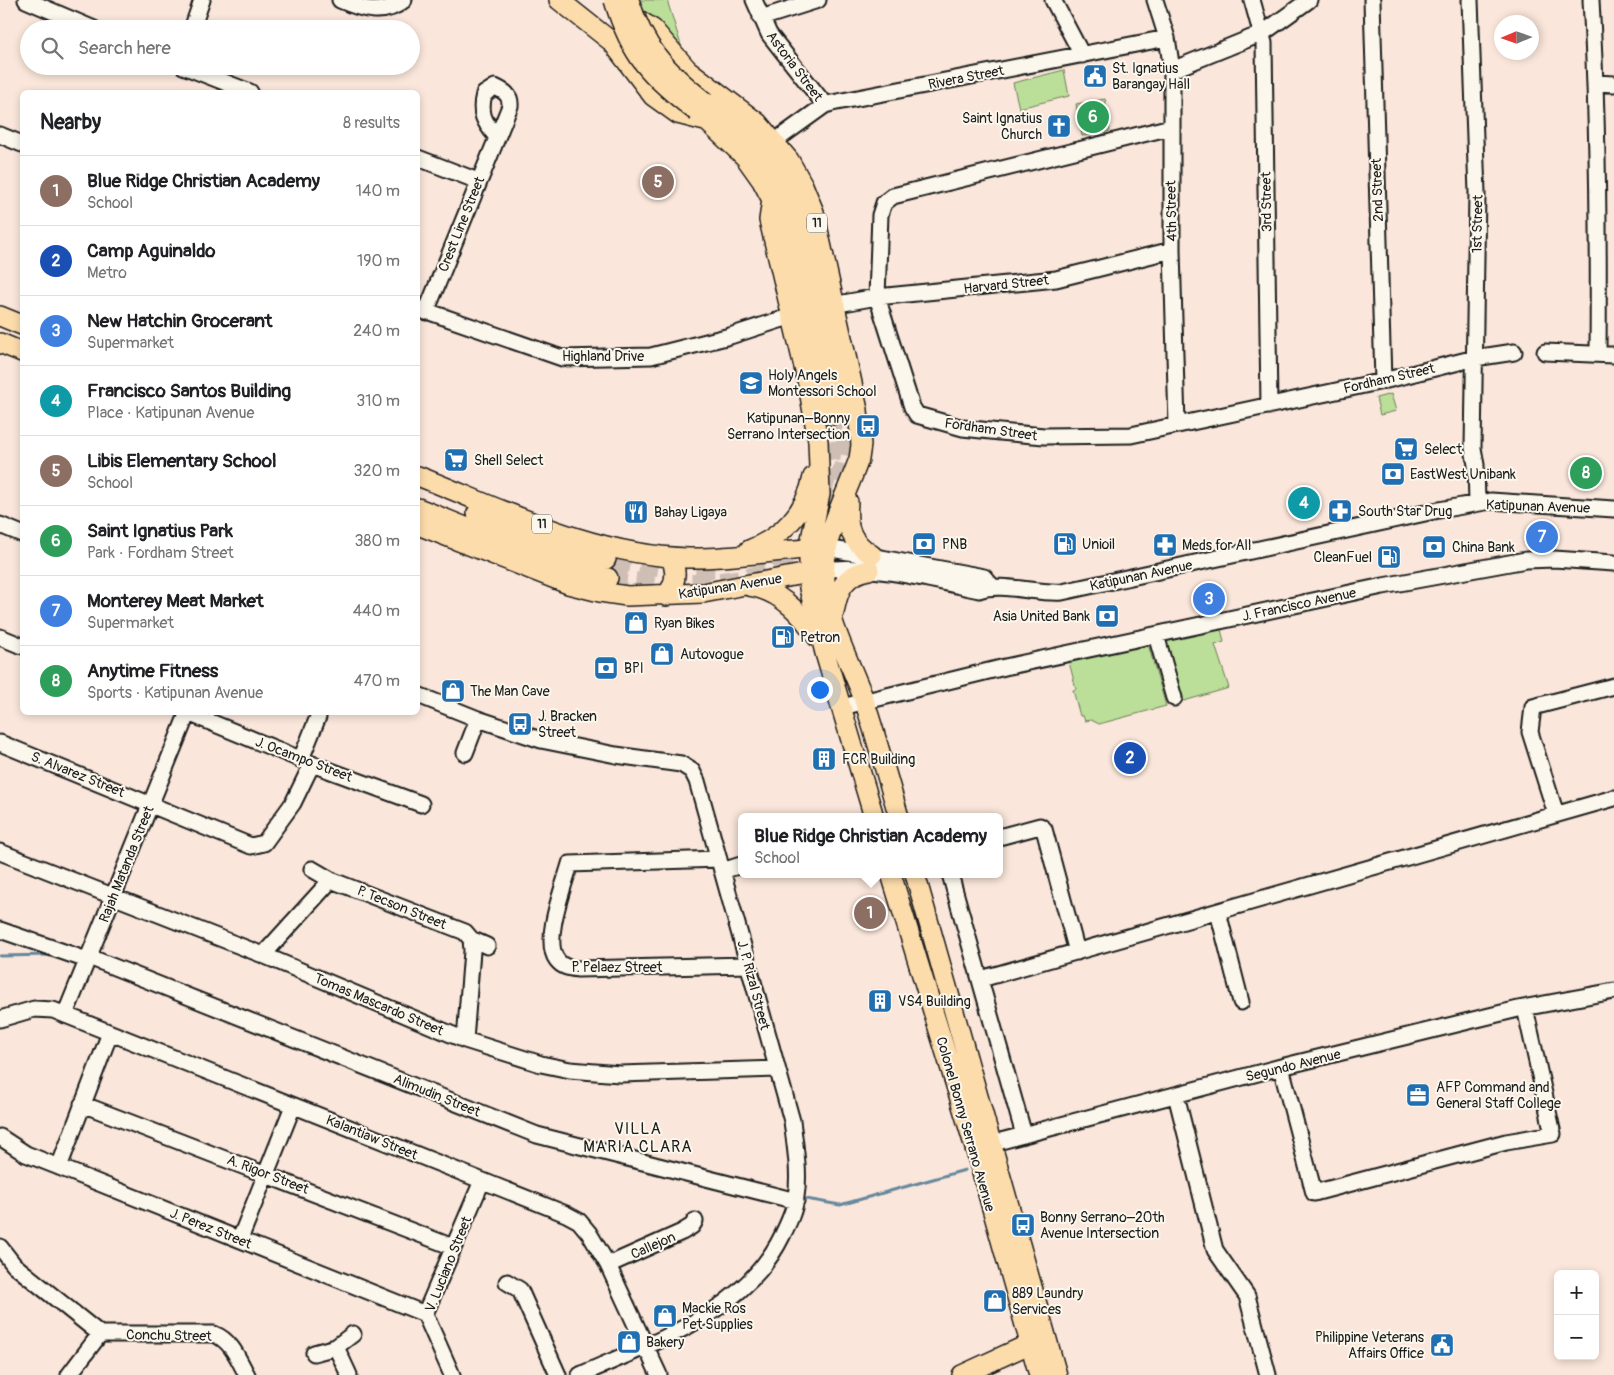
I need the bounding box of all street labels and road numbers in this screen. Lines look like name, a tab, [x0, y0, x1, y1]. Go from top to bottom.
street label: Astoria Street	[763, 28, 827, 105]
street label: Rivera Street	[927, 62, 1006, 93]
street label: 2nd Street	[1368, 158, 1387, 222]
street label: 3rd Street	[1257, 171, 1276, 232]
street label: Crest Line Street	[435, 174, 488, 274]
street label: 4th Street	[1162, 180, 1181, 242]
street label: 1st Street	[1468, 194, 1487, 253]
road number: 11	[807, 214, 827, 232]
street label: Harvard Street	[963, 272, 1050, 297]
street label: Highland Drive	[562, 348, 644, 365]
street label: Fordham Street	[1342, 360, 1437, 397]
street label: Fordham Street	[944, 415, 1039, 444]
street label: Katipunan Avenue	[1486, 496, 1591, 517]
road number: 11	[532, 514, 552, 534]
street label: Katipunan Avenue	[1088, 556, 1194, 595]
street label: Katipunan Avenue	[677, 570, 783, 603]
street label: J. Francisco Avenue	[1241, 584, 1358, 625]
street label: J. Ocampo Street	[253, 733, 355, 786]
street label: S. Alvarez Street	[29, 748, 127, 801]
street label: Rajah Matanda Street	[95, 803, 158, 925]
street label: P. Tecson Street	[355, 882, 449, 933]
street label: J. P. Rizal Street	[733, 938, 774, 1032]
street label: P. Pelaez Street	[572, 959, 663, 976]
street label: Tomas Mascardo Street	[312, 970, 446, 1040]
street label: Colonel Bonny Serrano Avenue	[932, 1035, 999, 1214]
street label: Segundo Avenue	[1244, 1045, 1342, 1085]
street label: Alimudin Street	[391, 1070, 483, 1121]
street label: Kalantiaw Street	[324, 1111, 420, 1164]
street label: A. Rigor Street	[224, 1151, 312, 1198]
street label: J. Perez Street	[167, 1204, 254, 1253]
street label: V. Luciano Street	[422, 1214, 476, 1314]
street label: Callejon	[628, 1228, 678, 1263]
street label: Conchu Street	[126, 1326, 212, 1345]

